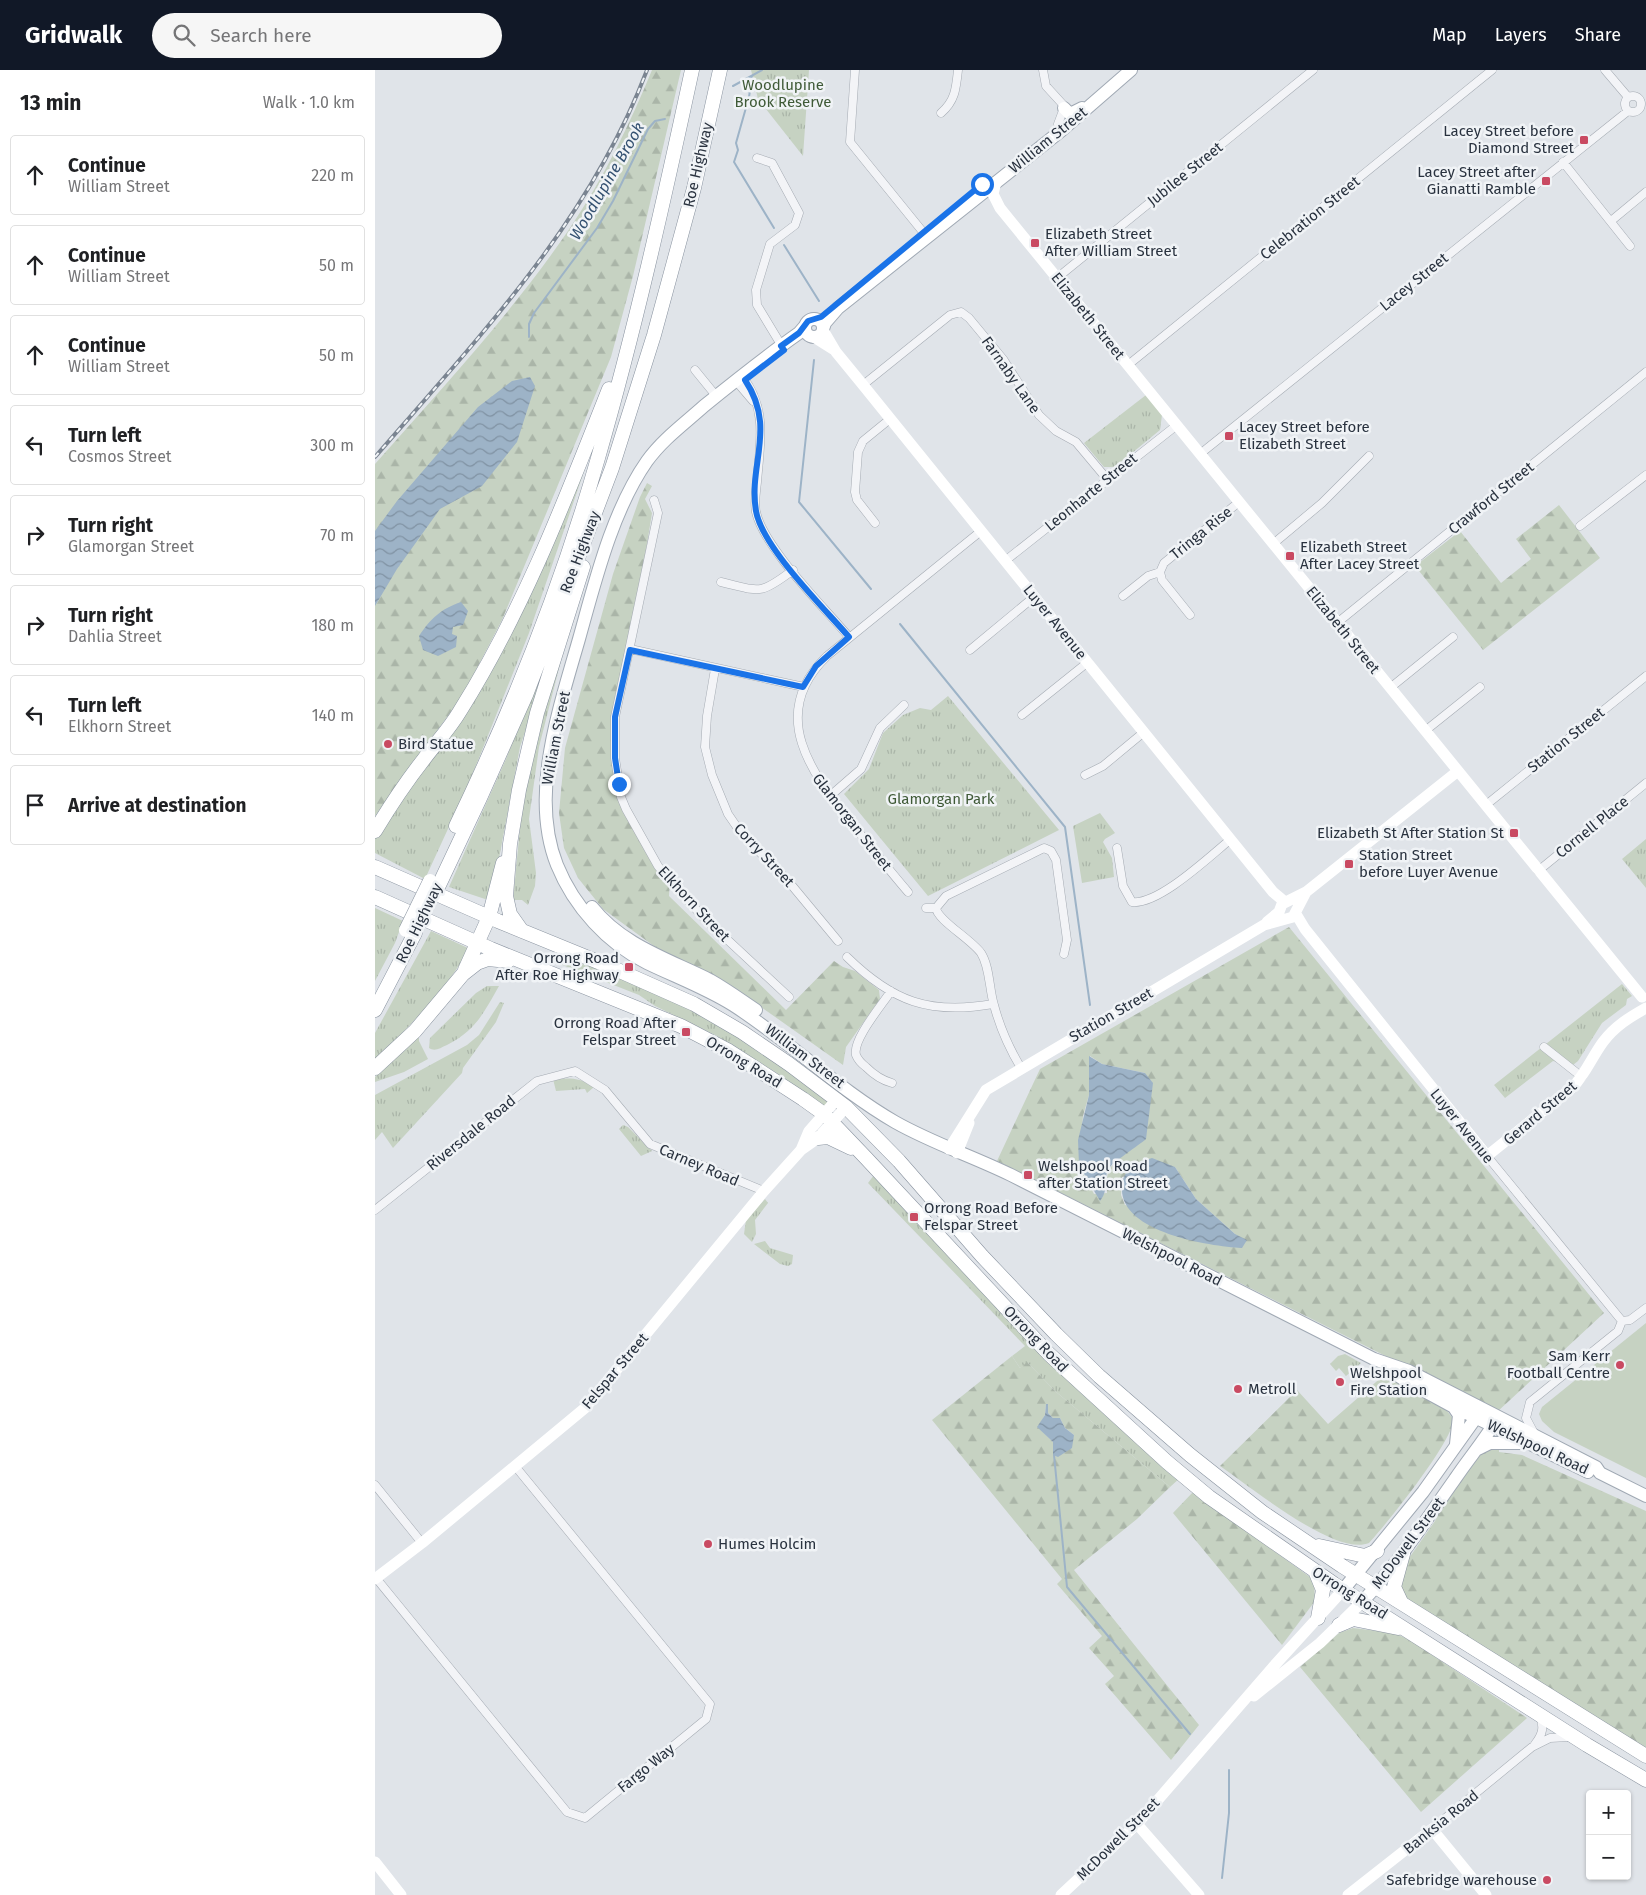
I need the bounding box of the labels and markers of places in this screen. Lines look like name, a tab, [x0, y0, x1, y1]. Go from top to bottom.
place label: Lacey Street before Diamond Street	[1443, 122, 1575, 157]
marker: Lacey Street before Diamond Street	[1578, 134, 1590, 146]
place label: Lacey Street after Gianatti Ramble	[1417, 163, 1536, 198]
marker: Lacey Street after Gianatti Ramble	[1540, 175, 1552, 187]
place label: Elizabeth Street After William Street	[1045, 225, 1178, 260]
marker: Elizabeth Street After William Street	[1029, 237, 1041, 249]
place label: Lacey Street before Elizabeth Street	[1239, 418, 1370, 453]
marker: Lacey Street before Elizabeth Street	[1223, 430, 1235, 442]
place label: Elizabeth Street After Lacey Street	[1300, 538, 1420, 573]
marker: Elizabeth Street After Lacey Street	[1284, 550, 1296, 562]
place label: Bird Statue	[398, 735, 474, 753]
marker: Bird Statue	[382, 738, 394, 750]
place label: Elizabeth St After Station St	[1317, 824, 1505, 842]
marker: Elizabeth St After Station St	[1508, 827, 1520, 839]
place label: Station Street before Luyer Avenue	[1359, 846, 1498, 881]
marker: Station Street before Luyer Avenue	[1343, 858, 1355, 870]
place label: Orrong Road After Roe Highway	[496, 949, 620, 984]
marker: Orrong Road After Roe Highway	[623, 961, 635, 973]
place label: Orrong Road After Felspar Street	[554, 1014, 677, 1049]
marker: Orrong Road After Felspar Street	[680, 1026, 692, 1038]
place label: Welshpool Road after Station Street	[1038, 1157, 1168, 1192]
marker: Welshpool Road after Station Street	[1022, 1169, 1034, 1181]
place label: Orrong Road Before Felspar Street	[924, 1199, 1058, 1234]
marker: Orrong Road Before Felspar Street	[908, 1211, 920, 1223]
place label: Sam Kerr Football Centre	[1507, 1347, 1610, 1382]
marker: Sam Kerr Football Centre	[1614, 1359, 1626, 1371]
place label: Welshpool Fire Station	[1350, 1364, 1427, 1399]
marker: Welshpool Fire Station	[1334, 1376, 1346, 1388]
place label: Metroll	[1248, 1380, 1297, 1398]
marker: Metroll	[1232, 1383, 1244, 1395]
place label: Humes Holcim	[718, 1535, 816, 1553]
marker: Humes Holcim	[702, 1538, 714, 1550]
place label: Safebridge warehouse	[1386, 1871, 1537, 1889]
marker: Safebridge warehouse	[1541, 1874, 1553, 1886]

